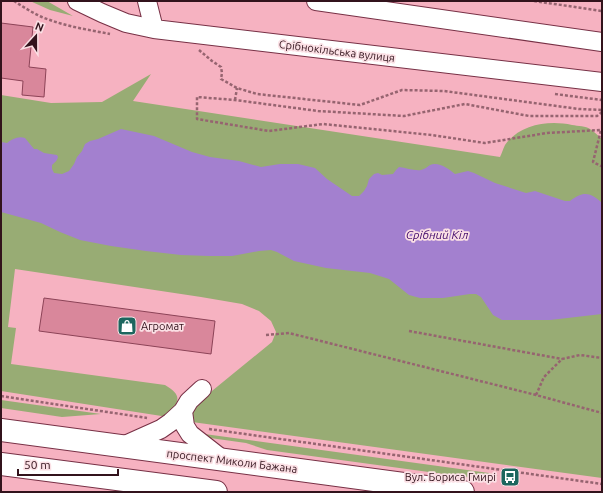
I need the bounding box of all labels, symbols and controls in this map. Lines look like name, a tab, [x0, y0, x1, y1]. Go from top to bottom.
north arrow	[16, 16, 56, 56]
text: N	[34, 20, 46, 34]
street label: Срібнокільська вулиця	[278, 38, 396, 64]
water label: Срібний Кіл	[406, 228, 469, 241]
shop icon: Агромат	[116, 315, 138, 337]
place label: Агромат	[141, 320, 184, 332]
street label: проспект Миколи Бажана	[166, 447, 298, 475]
scale bar	[18, 451, 118, 477]
text: 50 m	[24, 458, 51, 471]
bus stop icon: Вул. Бориса Гмирі	[499, 466, 521, 488]
place label: Вул. Бориса Гмирі	[405, 471, 496, 483]

